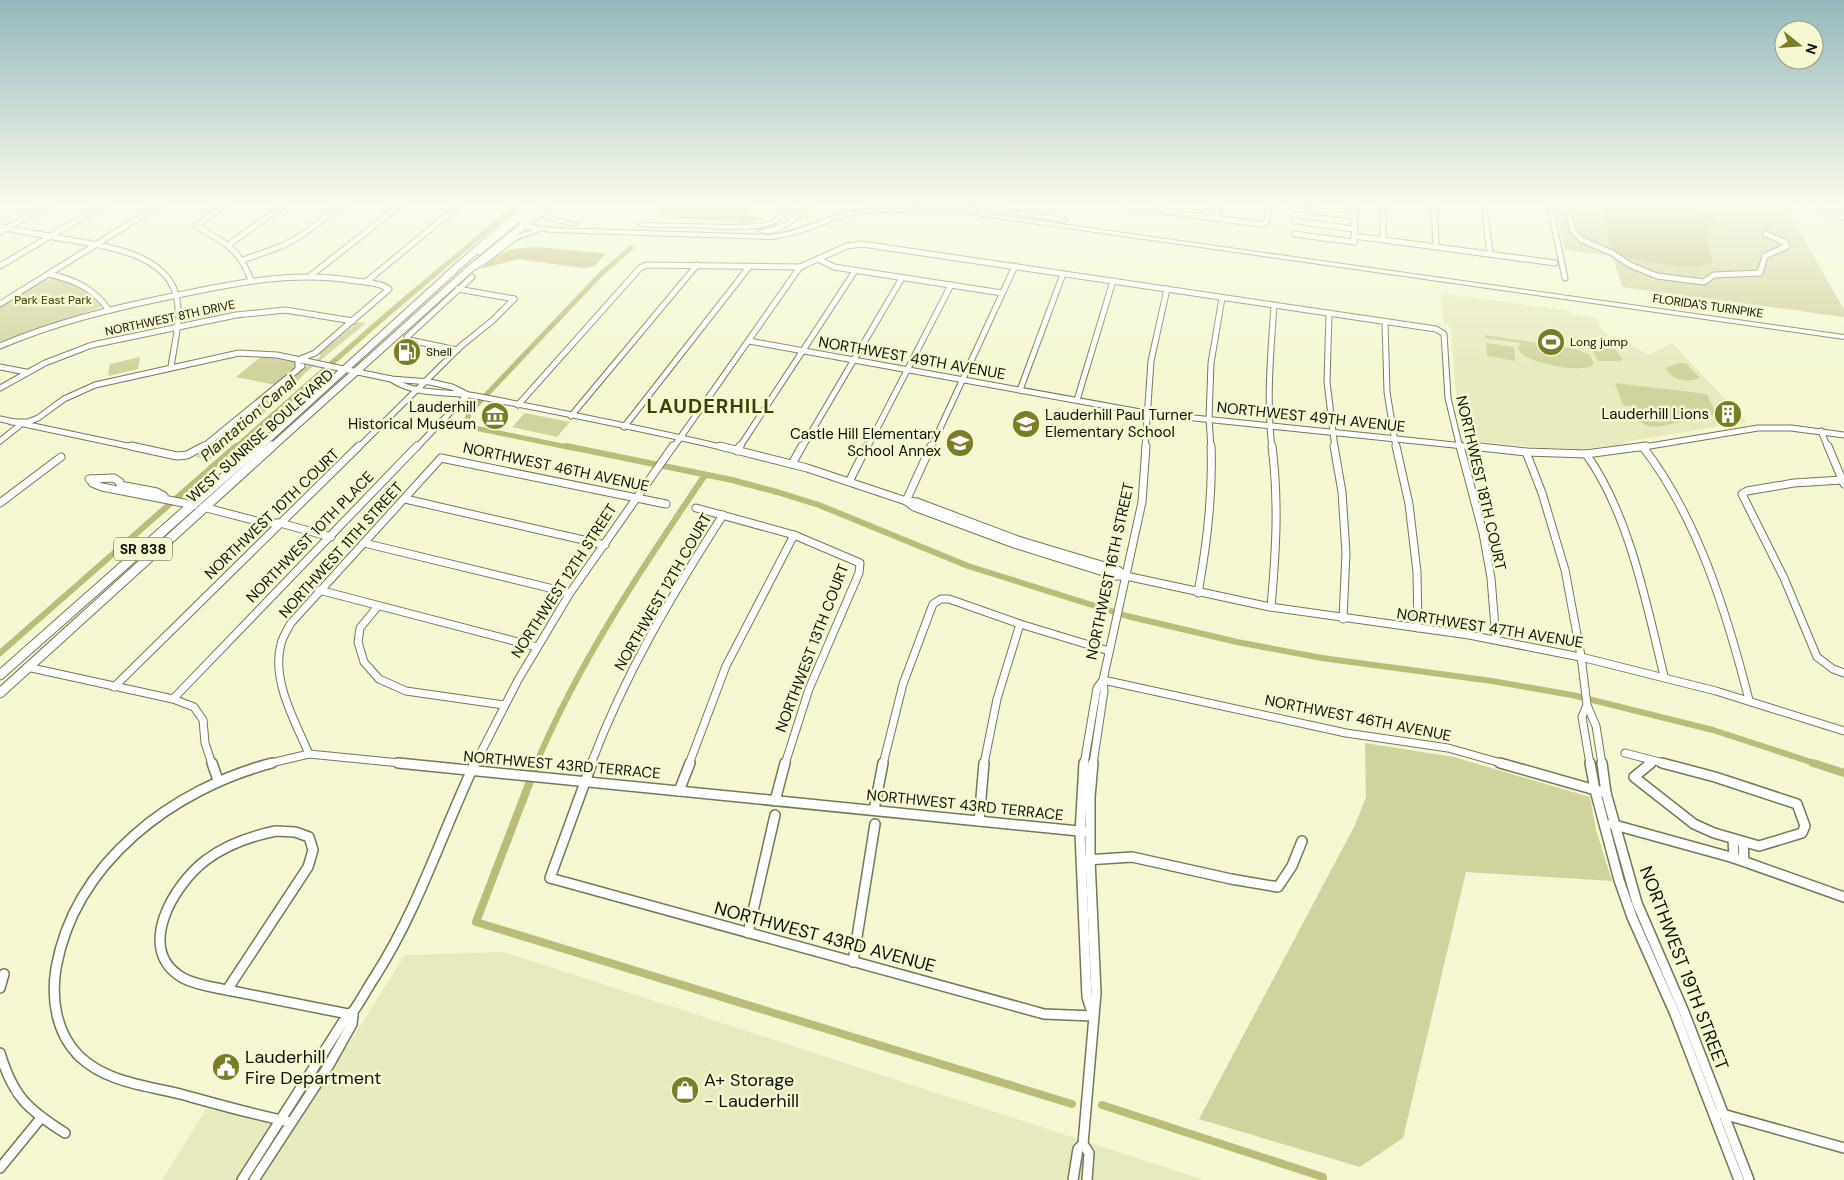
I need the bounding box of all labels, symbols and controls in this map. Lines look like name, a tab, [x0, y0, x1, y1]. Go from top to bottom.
north arrow	[1774, 20, 1824, 70]
text: N	[1801, 41, 1822, 56]
street label: FLORIDA'S TURNPIKE	[1652, 290, 1765, 322]
park label: Park East Park	[14, 292, 92, 308]
street label: NORTHWEST 8TH DRIVE	[103, 296, 237, 340]
sports icon: Long jump	[1536, 327, 1566, 357]
street label: NORTHWEST 49TH AVENUE	[817, 332, 1007, 384]
place label: Long jump	[1570, 334, 1628, 350]
fuel station icon: Shell	[392, 337, 422, 367]
place label: Shell	[426, 344, 452, 360]
street label: WEST SUNRISE BOULEVARD	[182, 365, 338, 507]
water label: Plantation Canal	[196, 370, 301, 466]
district label: LAUDERHILL	[647, 393, 775, 419]
street label: NORTHWEST 18TH COURT	[1451, 394, 1511, 572]
place label: Lauderhill Historical Museum	[348, 397, 476, 434]
street label: NORTHWEST 49TH AVENUE	[1216, 397, 1406, 437]
building icon: Lauderhill Lions	[1713, 399, 1743, 429]
museum icon: Lauderhill Historical Museum	[480, 401, 510, 431]
place label: Lauderhill Lions	[1601, 404, 1709, 424]
place label: Lauderhill Paul Turner Elementary School	[1045, 405, 1193, 442]
school or university icon: Lauderhill Paul Turner Elementary School	[1011, 409, 1041, 439]
place label: Castle Hill Elementary School Annex	[790, 424, 942, 461]
school or university icon: Castle Hill Elementary School Annex	[945, 428, 975, 458]
street label: NORTHWEST 46TH AVENUE	[461, 437, 651, 497]
street label: NORTHWEST 10TH COURT	[200, 444, 344, 584]
street label: NORTHWEST 10TH PLACE	[242, 467, 378, 607]
street label: NORTHWEST 11TH STREET	[275, 478, 407, 622]
street label: NORTHWEST 16TH STREET	[1081, 481, 1139, 661]
street label: NORTHWEST 12TH STREET	[507, 500, 621, 662]
street label: NORTHWEST 12TH COURT	[610, 510, 716, 674]
road number: SR 838	[114, 538, 172, 560]
street label: NORTHWEST 13TH COURT	[771, 561, 853, 735]
street label: NORTHWEST 47TH AVENUE	[1395, 603, 1585, 653]
street label: NORTHWEST 46TH AVENUE	[1263, 690, 1453, 746]
street label: NORTHWEST 43RD TERRACE	[463, 746, 661, 784]
street label: NORTHWEST 43RD TERRACE	[866, 785, 1064, 825]
street label: NORTHWEST 19TH STREET	[1634, 862, 1734, 1074]
street label: NORTHWEST 43RD AVENUE	[712, 896, 938, 978]
place label: Lauderhill Fire Department	[245, 1045, 381, 1090]
public building icon: Lauderhill Fire Department	[211, 1052, 241, 1082]
place label: A+ Storage - Lauderhill	[704, 1068, 799, 1113]
shop icon: A+ Storage - Lauderhill	[670, 1075, 700, 1105]

